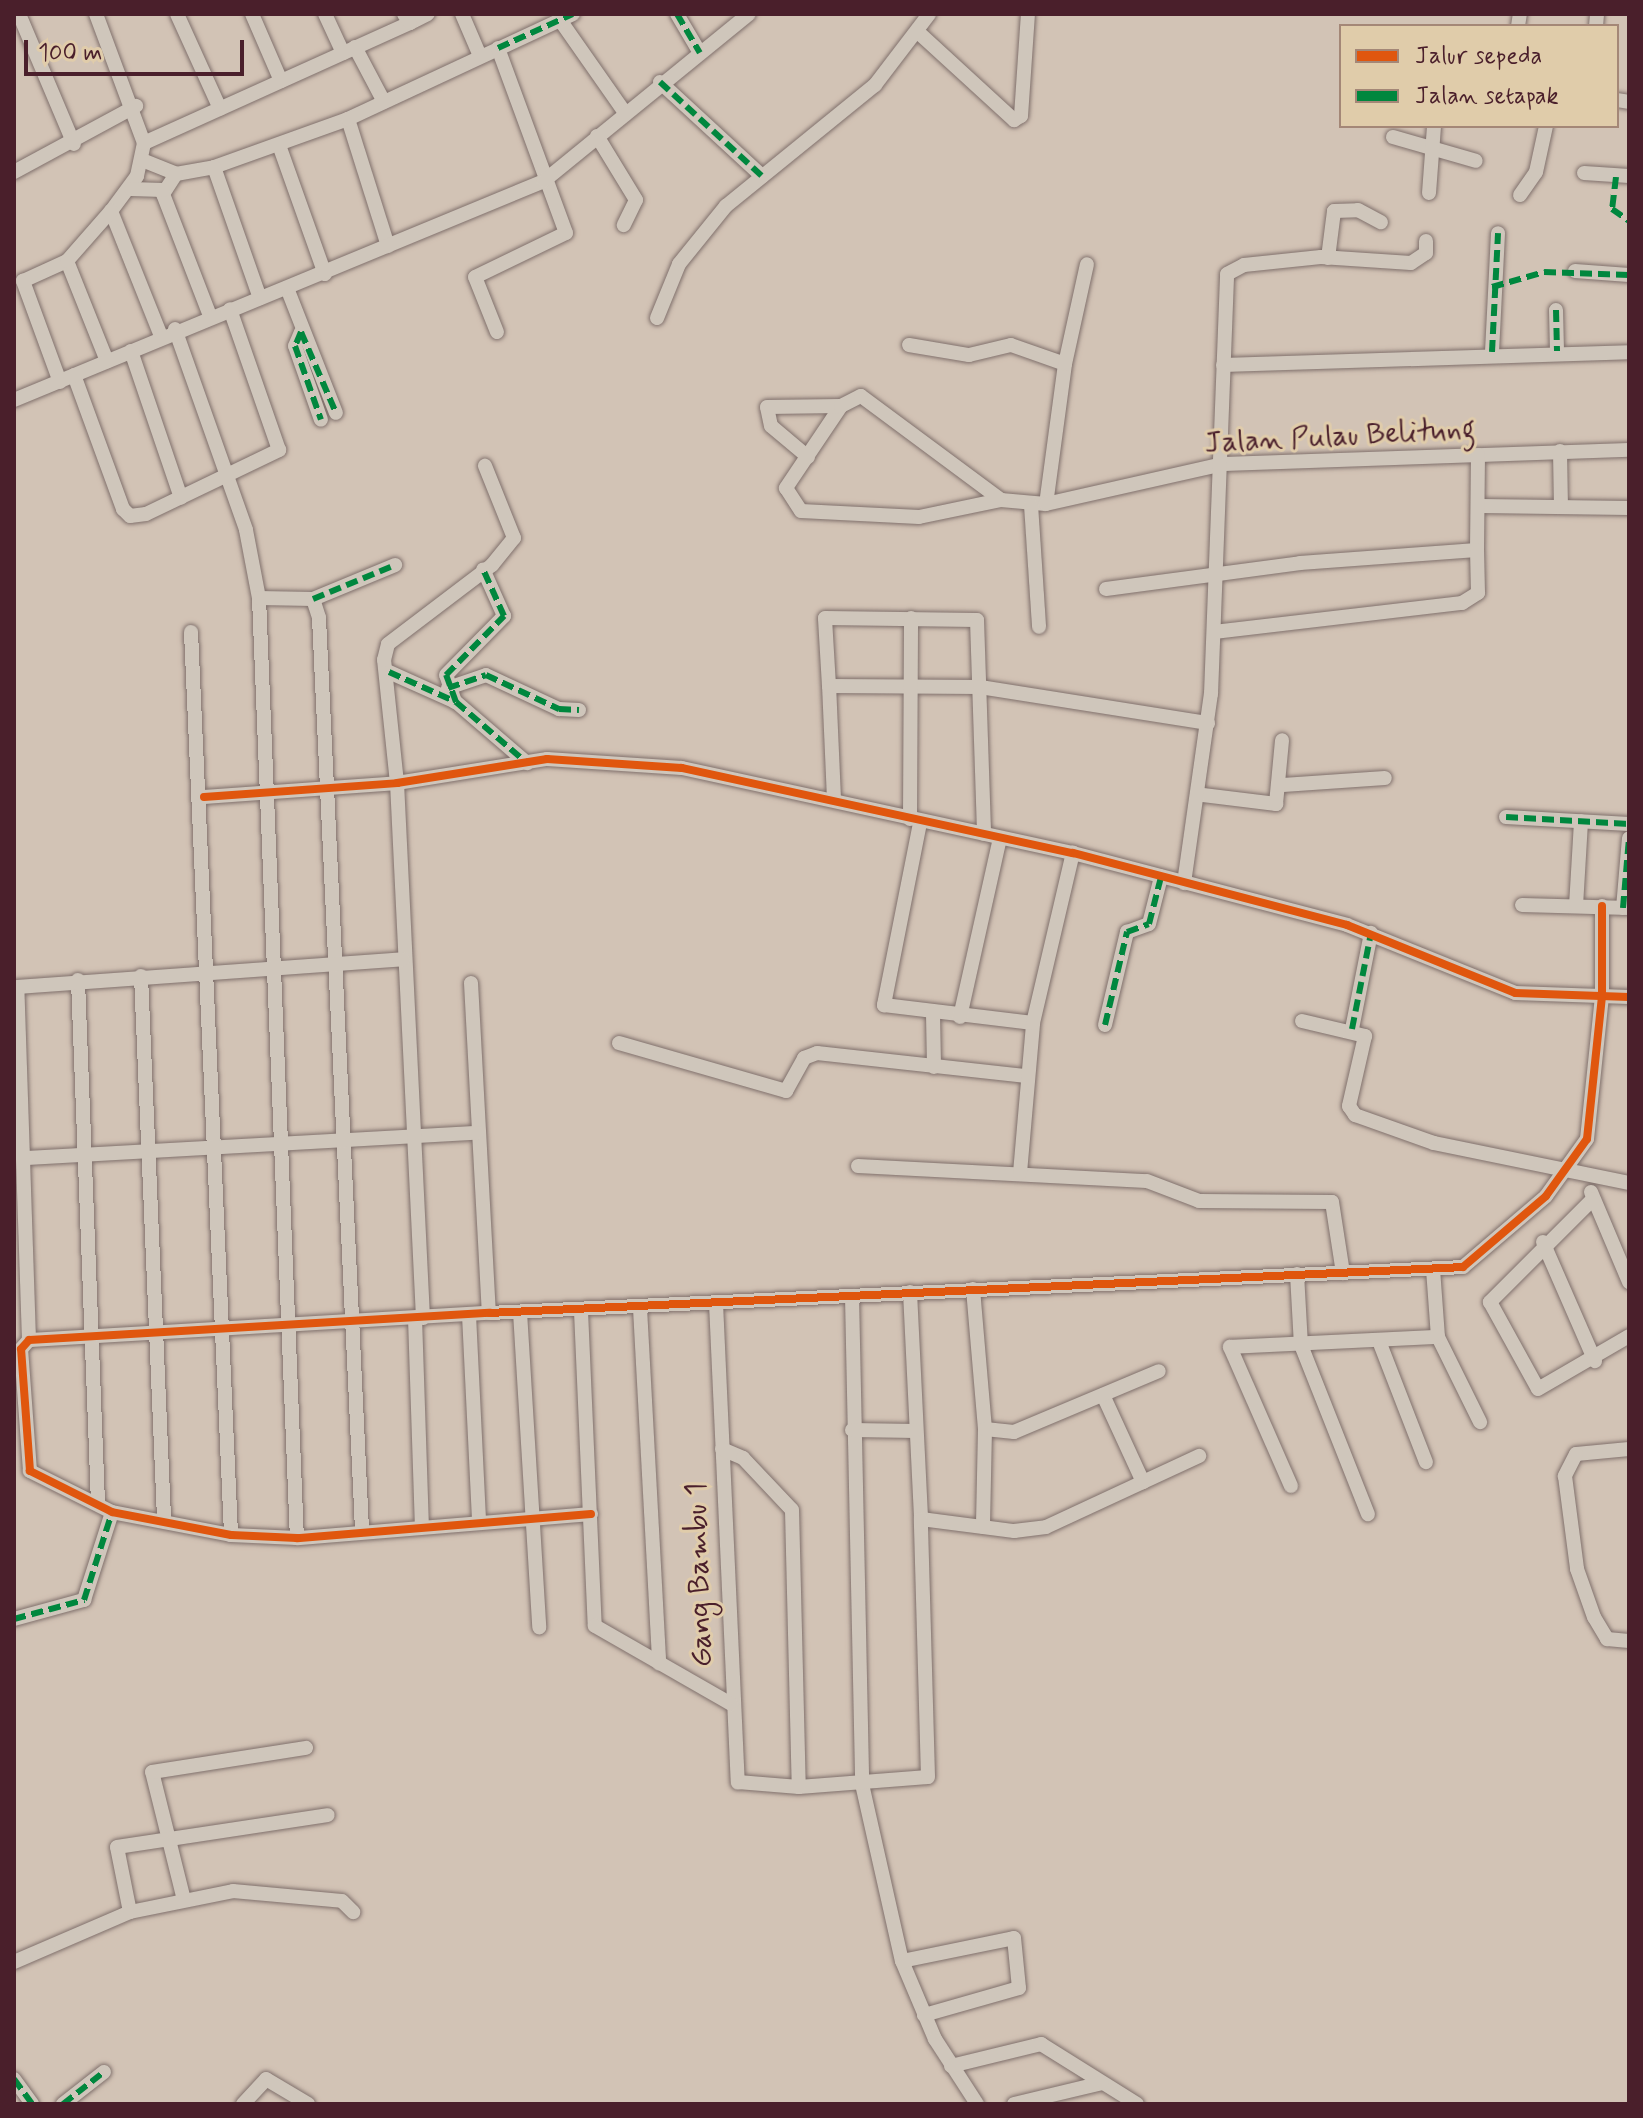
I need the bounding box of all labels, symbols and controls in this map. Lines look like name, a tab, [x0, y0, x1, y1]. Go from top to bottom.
scale bar	[28, 24, 248, 74]
legend	[1339, 24, 1619, 128]
text: 100 m	[38, 38, 102, 69]
text: Jalur sepeda	[1415, 41, 1542, 72]
text: Jalan setapak	[1415, 81, 1559, 112]
street label: Jalan Pulau Belitung	[1202, 412, 1478, 462]
street label: Gang Bambu 1	[679, 1482, 721, 1668]

